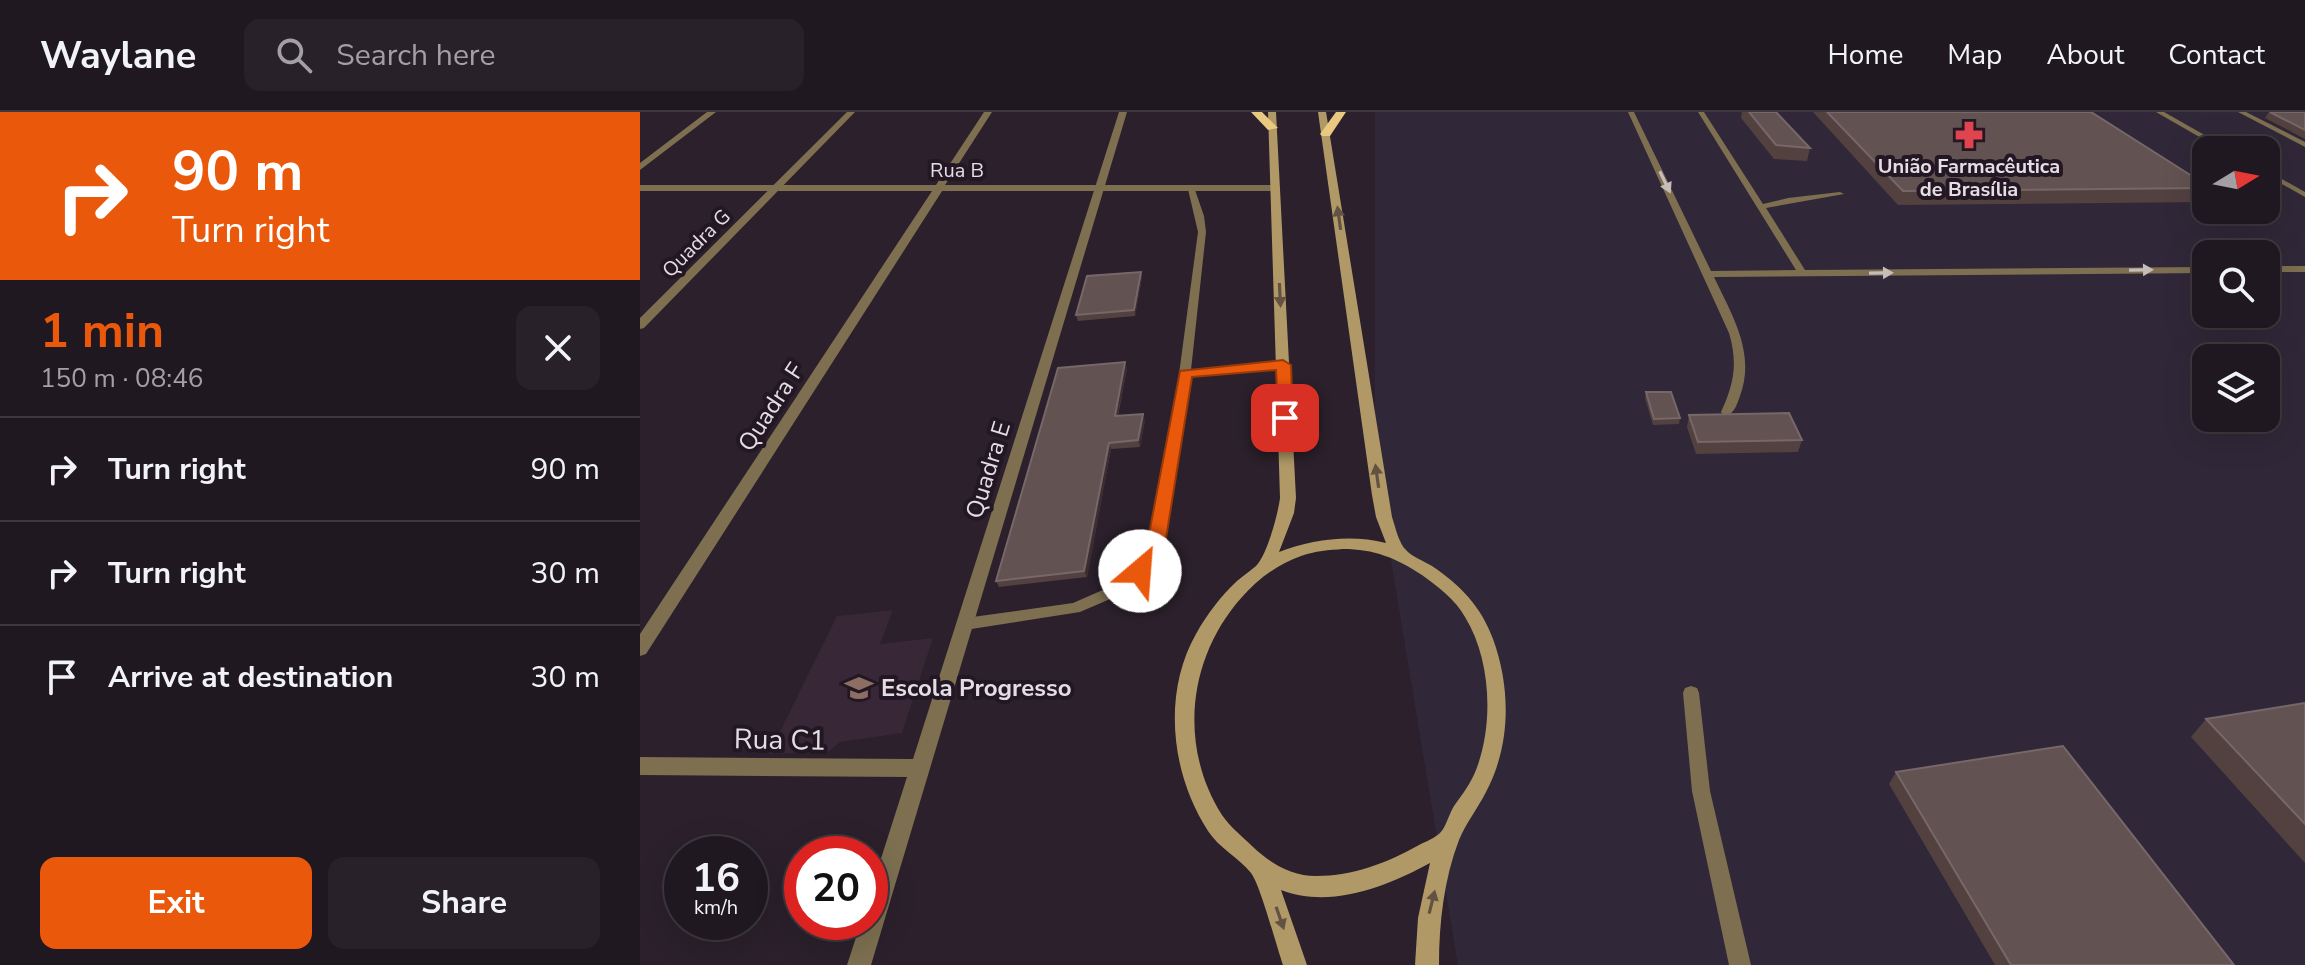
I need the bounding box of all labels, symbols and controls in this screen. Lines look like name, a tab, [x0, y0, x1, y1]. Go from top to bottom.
search box	[244, 19, 804, 91]
text: Waylane	[40, 30, 196, 81]
icon: search	[272, 33, 316, 77]
text: Search here	[336, 35, 495, 76]
text: Home	[1828, 36, 1903, 74]
text: Map	[1947, 36, 2002, 74]
text: About	[2046, 36, 2124, 74]
text: Contact	[2168, 36, 2265, 74]
pharmacy icon: União Farmacêutica de Brasília	[1954, 120, 1984, 150]
text: 90 m	[172, 133, 303, 210]
north arrow	[2192, 136, 2280, 224]
map controls	[2192, 136, 2280, 432]
icon: right	[40, 144, 144, 248]
place label: União Farmacêutica de Brasília	[1878, 153, 2060, 203]
street label: Rua B	[930, 157, 984, 184]
one-way arrow	[1658, 171, 1672, 194]
street label: Quadra G	[656, 203, 736, 283]
one-way arrow	[1332, 205, 1345, 230]
text: Turn right	[172, 206, 329, 255]
button: search	[2192, 240, 2280, 328]
one-way arrow	[2129, 264, 2154, 277]
one-way arrow	[1869, 267, 1894, 279]
one-way arrow	[1274, 283, 1287, 308]
text: 1 min	[40, 298, 164, 364]
button: close	[516, 306, 600, 390]
button: layers	[2192, 344, 2280, 432]
street label: Quadra F	[731, 357, 811, 457]
text: 150 m · 08:46	[40, 361, 203, 396]
pin	[1251, 384, 1319, 452]
icon: arrive	[1263, 396, 1307, 440]
street label: Quadra E	[958, 418, 1018, 522]
icon: right	[40, 447, 84, 491]
text: Turn right	[108, 449, 246, 490]
text: 90 m	[531, 449, 600, 490]
one-way arrow	[1370, 463, 1383, 488]
position arrow	[1098, 529, 1182, 613]
icon: right	[40, 551, 84, 595]
text: Turn right	[108, 553, 246, 594]
text: 30 m	[531, 553, 600, 594]
icon: arrive	[40, 655, 84, 699]
text: Arrive at destination	[108, 657, 393, 698]
text: 30 m	[531, 657, 600, 698]
place label: Escola Progresso	[881, 672, 1072, 704]
school or university icon: Escola Progresso	[844, 673, 874, 703]
street label: Rua C1	[734, 720, 826, 760]
speed limit sign: 20	[784, 836, 888, 940]
text: 16	[692, 851, 740, 905]
button: Exit	[40, 857, 312, 949]
button: Share	[328, 857, 600, 949]
one-way arrow	[1427, 889, 1439, 914]
text: km/h	[694, 894, 738, 921]
one-way arrow	[1274, 906, 1286, 930]

